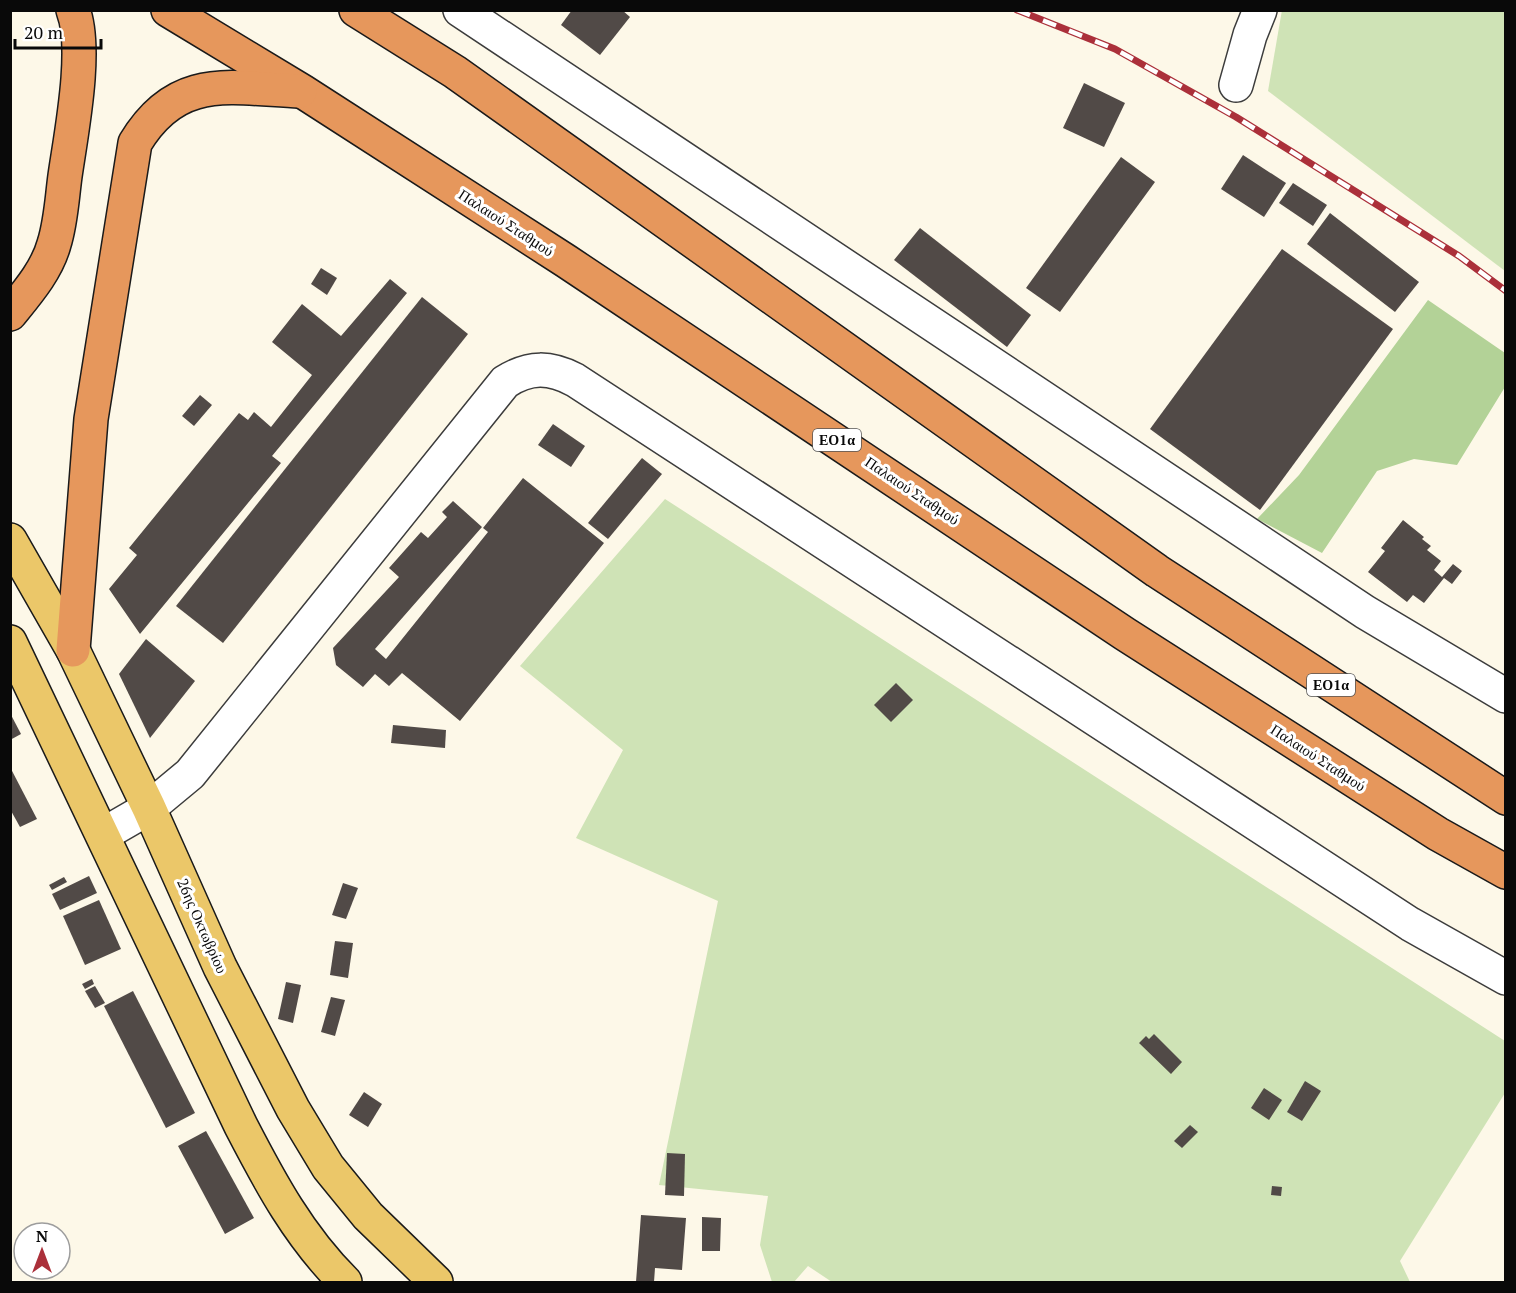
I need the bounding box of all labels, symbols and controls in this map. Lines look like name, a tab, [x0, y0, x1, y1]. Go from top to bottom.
scale bar	[15, 12, 100, 50]
text: 20 m	[24, 20, 64, 44]
street label: Παλαιού Σταθμού	[455, 184, 558, 260]
road number: ΕΟ1α	[813, 429, 861, 451]
street label: Παλαιού Σταθμού	[862, 451, 964, 529]
road number: ΕΟ1α	[1307, 674, 1355, 696]
street label: Παλαιού Σταθμού	[1267, 719, 1370, 795]
street label: 26ης Οκτωβρίου	[173, 875, 233, 976]
north arrow	[12, 1221, 72, 1281]
text: N	[36, 1225, 48, 1247]

